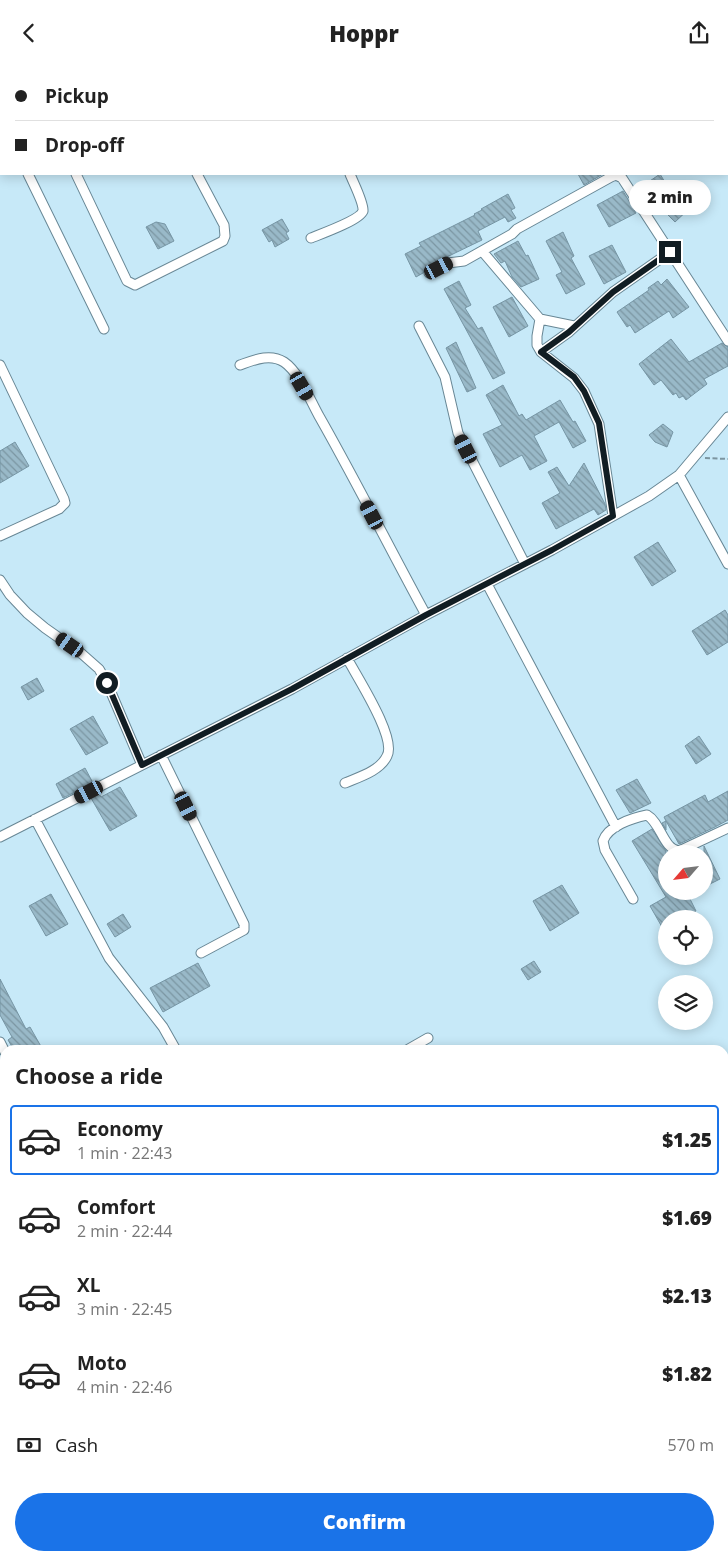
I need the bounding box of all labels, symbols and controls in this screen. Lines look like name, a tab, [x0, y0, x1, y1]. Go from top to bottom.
text: Hoppr	[329, 18, 399, 48]
icon: back	[15, 19, 43, 47]
icon: share	[685, 19, 713, 47]
text: Pickup	[45, 83, 109, 109]
text: Drop-off	[45, 132, 124, 158]
callout: 2 min	[629, 179, 711, 215]
text: 2 min	[647, 186, 693, 208]
route end	[659, 241, 681, 263]
car	[422, 255, 455, 281]
car	[288, 369, 315, 403]
car	[452, 432, 479, 466]
car	[358, 498, 385, 532]
car	[53, 630, 86, 660]
route start	[96, 672, 118, 694]
car	[72, 779, 105, 805]
car	[172, 789, 199, 823]
north arrow	[658, 845, 712, 900]
map controls	[658, 845, 713, 1030]
button: locate	[658, 910, 713, 965]
button: layers	[658, 975, 713, 1030]
text: Choose a ride	[15, 1060, 163, 1090]
text: Economy	[77, 1116, 163, 1142]
icon: car	[17, 1118, 62, 1163]
text: $1.25	[662, 1127, 712, 1153]
text: 1 min · 22:43	[77, 1142, 172, 1164]
text: Comfort	[77, 1194, 156, 1220]
icon: car	[17, 1196, 62, 1241]
text: $1.69	[662, 1205, 712, 1231]
text: 2 min · 22:44	[77, 1220, 172, 1242]
text: XL	[77, 1272, 100, 1298]
icon: car	[17, 1274, 62, 1319]
text: $2.13	[662, 1283, 712, 1309]
text: 3 min · 22:45	[77, 1298, 172, 1320]
text: Moto	[77, 1350, 127, 1376]
icon: car	[17, 1352, 62, 1397]
text: $1.82	[662, 1361, 712, 1387]
text: 4 min · 22:46	[77, 1376, 172, 1398]
icon: cash	[15, 1431, 43, 1459]
text: Cash	[55, 1432, 98, 1458]
text: 570 m	[668, 1434, 714, 1456]
button: Confirm	[15, 1493, 714, 1551]

